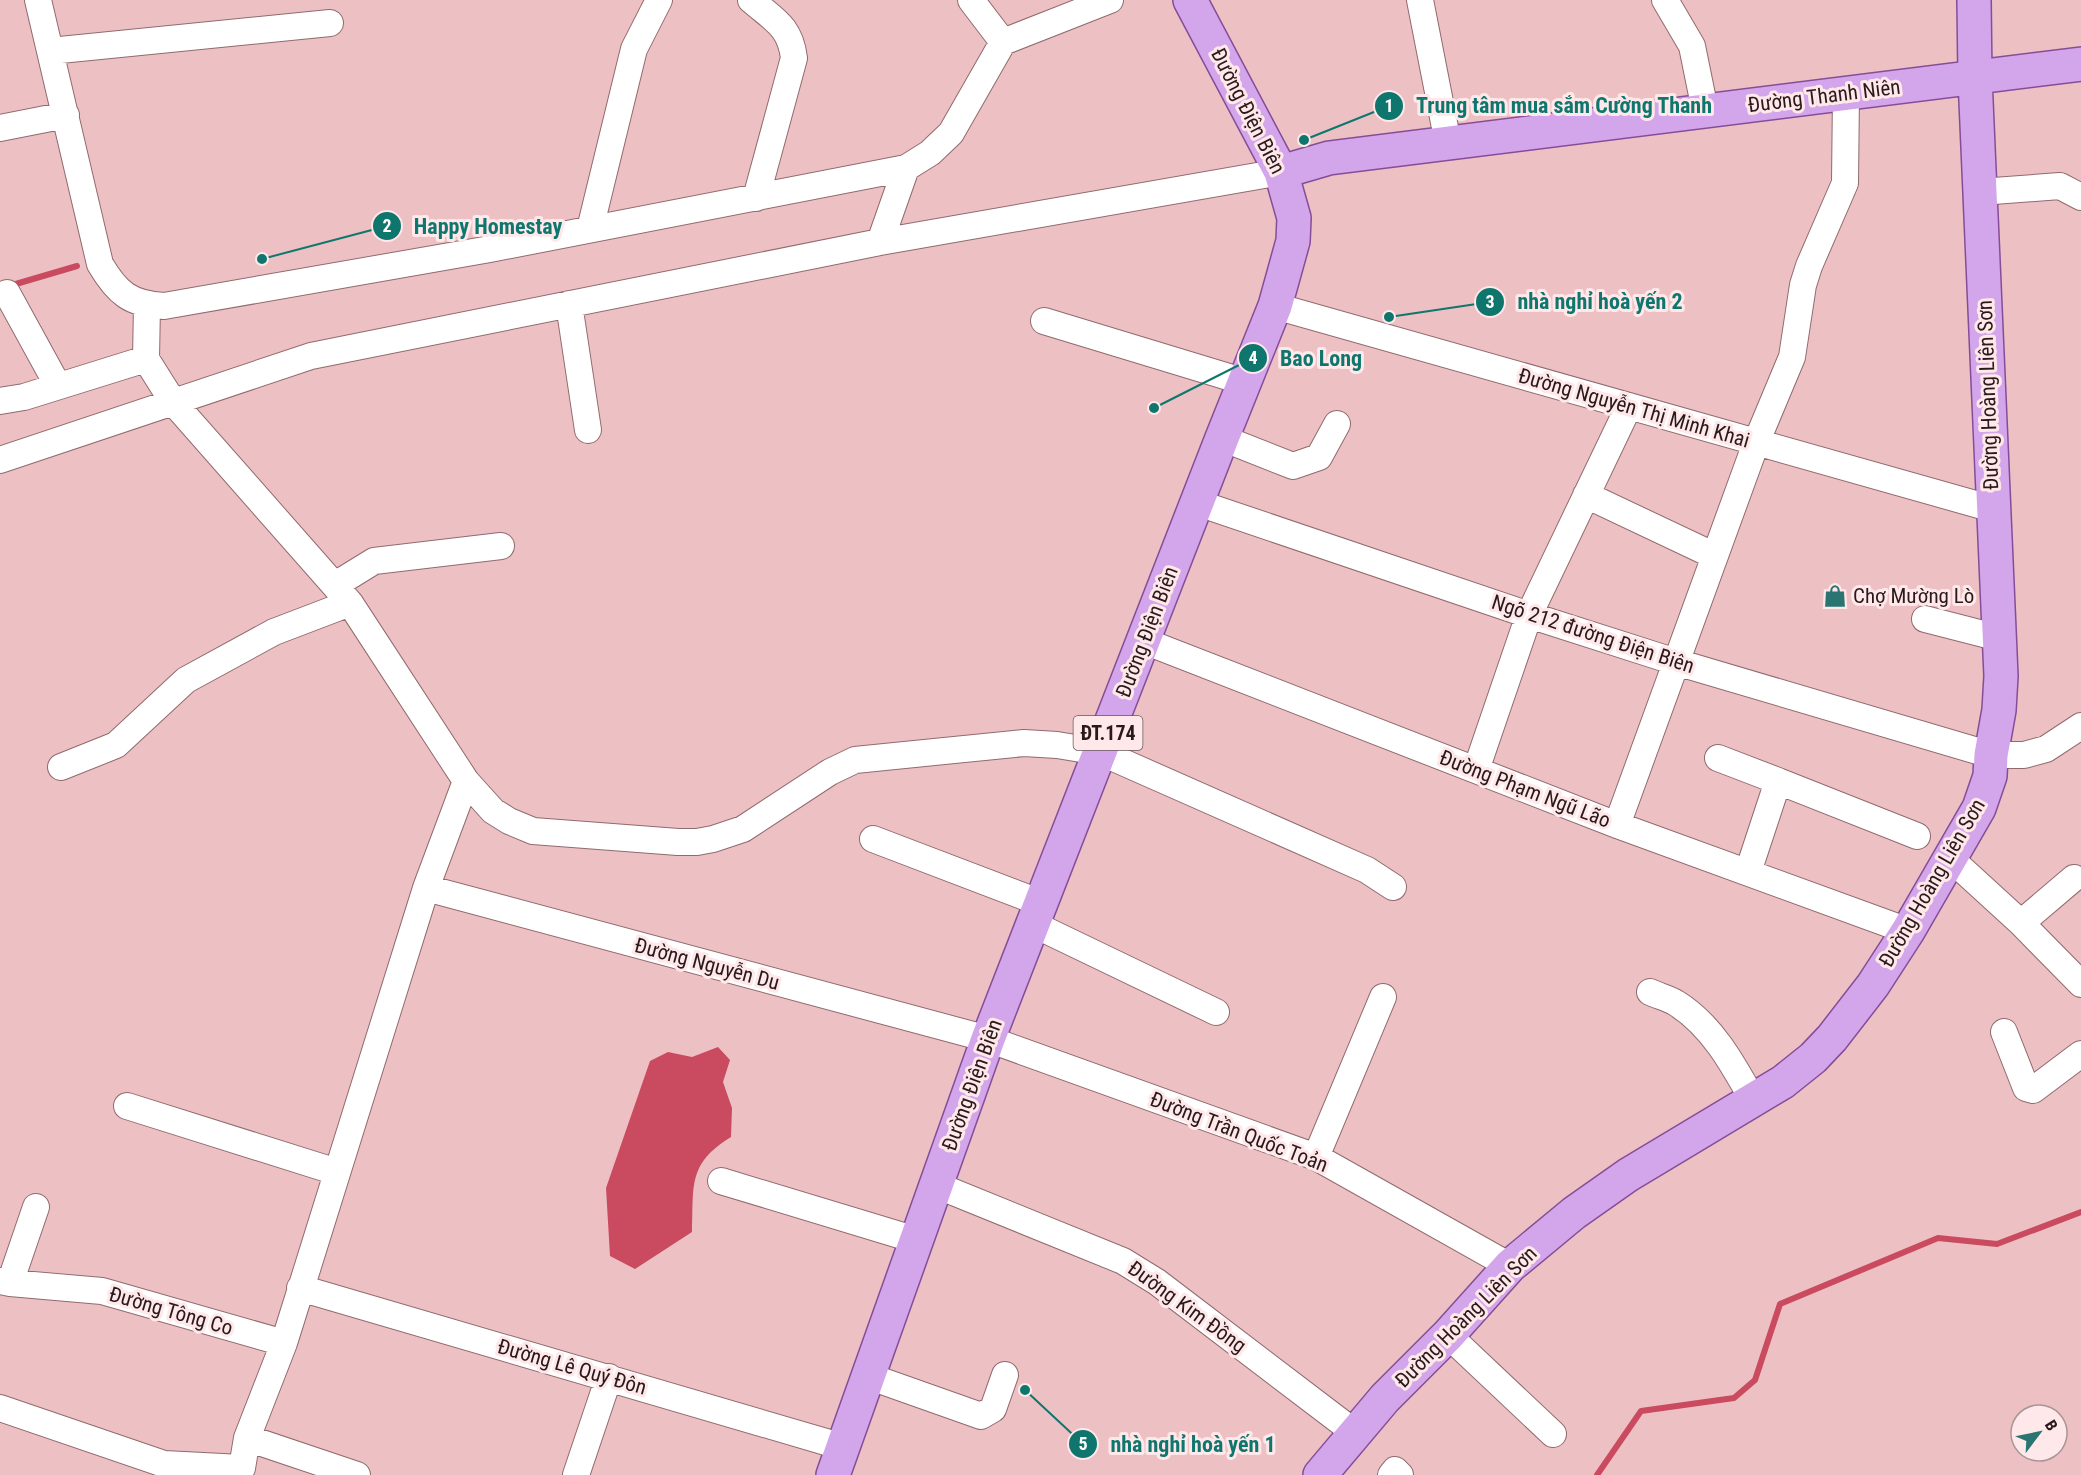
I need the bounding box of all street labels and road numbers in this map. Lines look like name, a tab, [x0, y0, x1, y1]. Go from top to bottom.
street label: Đường Điện Biên	[1206, 44, 1290, 178]
street label: Đường Thanh Niên	[1746, 75, 1902, 117]
street label: Đường Hoàng Liên Sơn	[1973, 300, 2003, 490]
street label: Đường Nguyễn Thị Minh Khai	[1516, 363, 1752, 453]
street label: Đường Điện Biên	[1111, 563, 1183, 701]
street label: Ngõ 212 đường Điện Biên	[1489, 590, 1697, 678]
road number: ĐT.174	[1074, 716, 1142, 750]
street label: Đường Phạm Ngũ Lão	[1436, 745, 1614, 833]
street label: Đường Hoàng Liên Sơn	[1874, 795, 1990, 971]
street label: Đường Nguyễn Du	[632, 933, 782, 995]
street label: Đường Điện Biên	[937, 1016, 1007, 1154]
street label: Đường Trần Quốc Toản	[1147, 1087, 1331, 1177]
street label: Đường Hoàng Liên Sơn	[1390, 1241, 1542, 1393]
street label: Đường Kim Đồng	[1123, 1256, 1251, 1358]
street label: Đường Tông Co	[106, 1282, 236, 1340]
street label: Đường Lê Quý Đôn	[495, 1334, 649, 1400]

